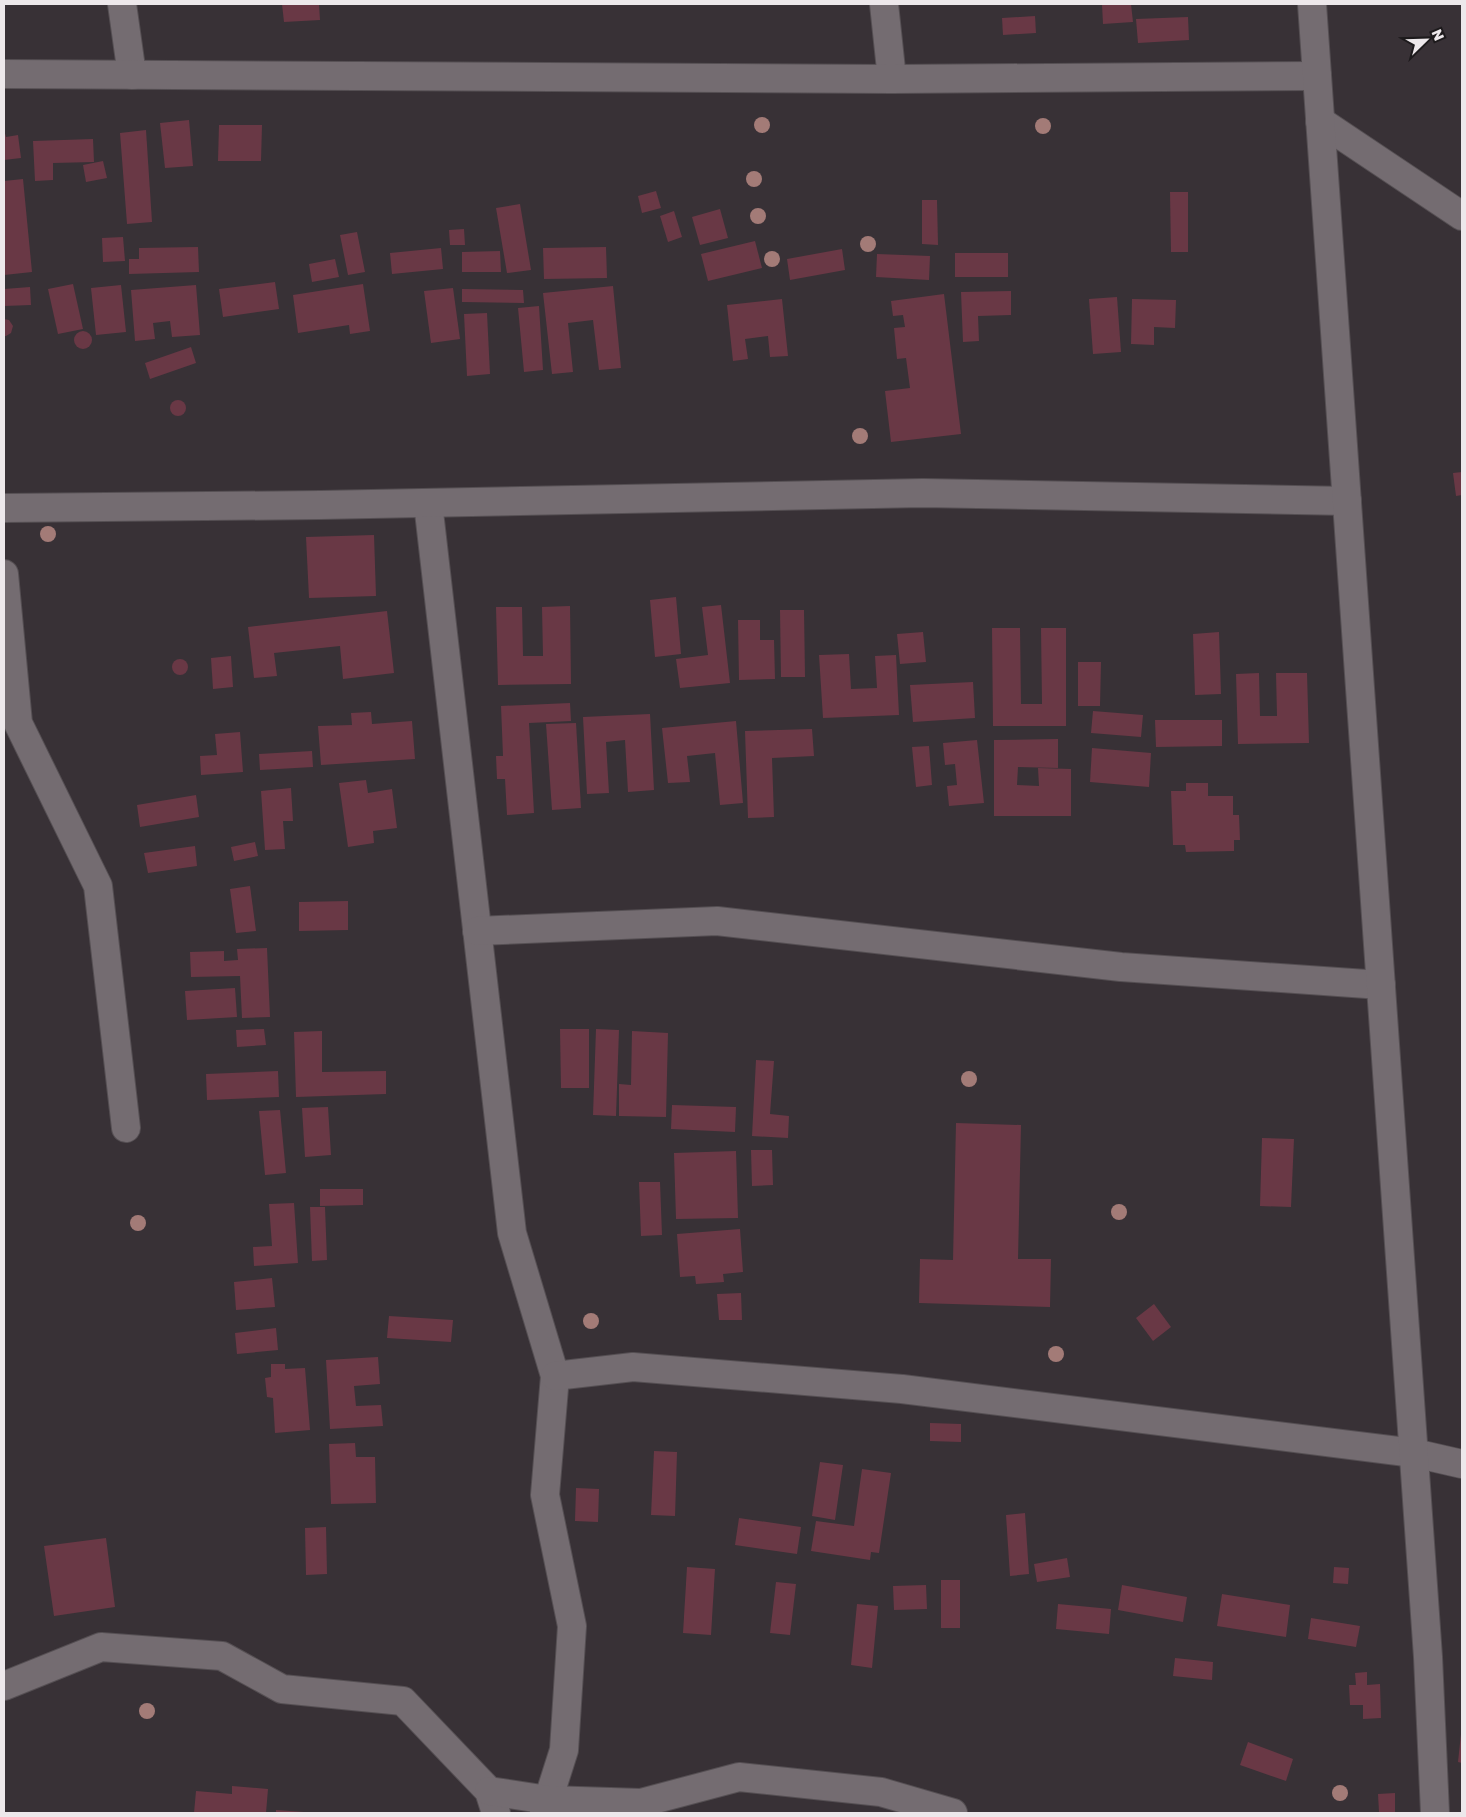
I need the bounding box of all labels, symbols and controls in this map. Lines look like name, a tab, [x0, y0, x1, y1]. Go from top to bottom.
north arrow	[1401, 15, 1451, 65]
text: N	[1429, 27, 1448, 43]

